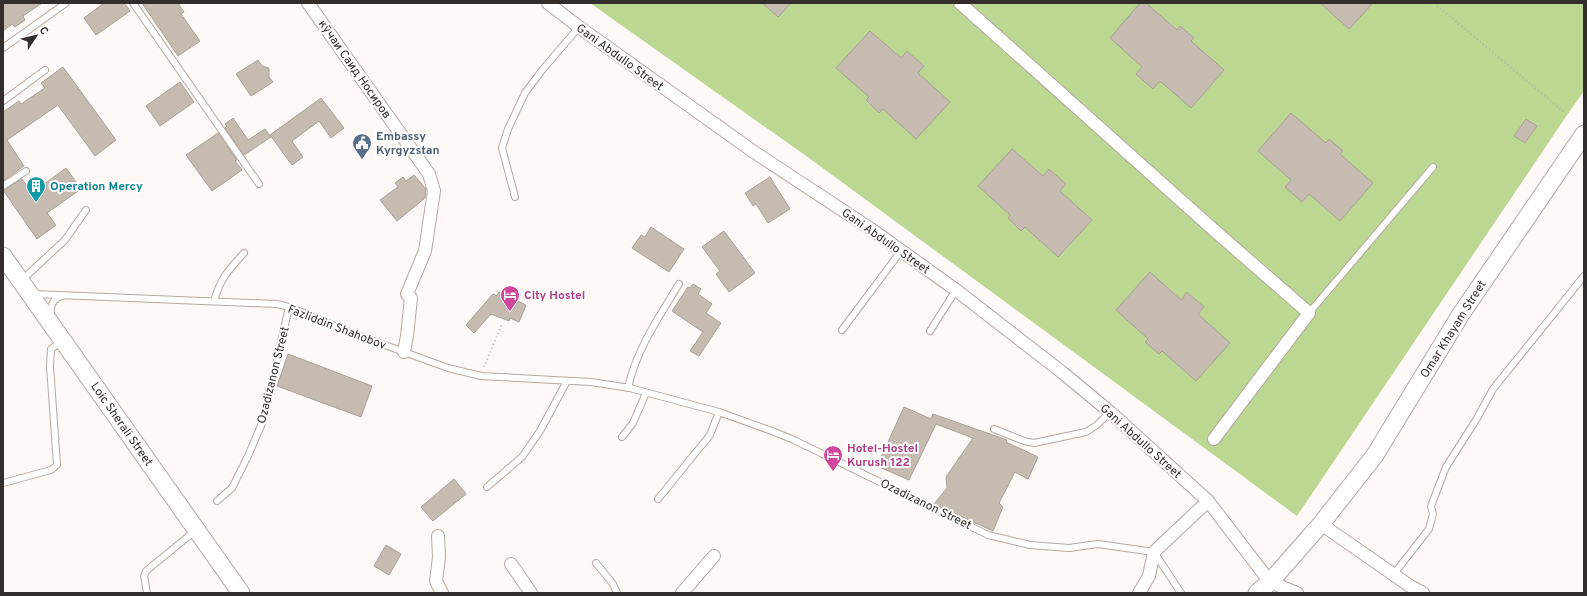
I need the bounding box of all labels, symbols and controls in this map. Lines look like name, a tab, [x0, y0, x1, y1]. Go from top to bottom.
north arrow	[16, 16, 56, 56]
street label: кӯчаи Саид Носиров	[314, 17, 394, 122]
street label: Gani Abdullo Street	[573, 21, 666, 95]
text: С	[36, 24, 51, 38]
place label: Embassy Kyrgyzstan	[376, 129, 440, 159]
public building icon: Embassy Kyrgyzstan	[351, 132, 373, 160]
building icon: Operation Mercy	[25, 175, 47, 203]
place label: Operation Mercy	[50, 179, 143, 195]
street label: Gani Abdullo Street	[838, 205, 933, 278]
street label: Omar Khayam Street	[1417, 278, 1490, 382]
hotel icon: City Hostel	[499, 284, 521, 312]
place label: City Hostel	[524, 288, 585, 304]
street label: Fazliddin Shahobov	[285, 302, 388, 354]
street label: Ozadizanon Street	[254, 325, 294, 426]
street label: Loic Sherali Street	[86, 380, 156, 470]
street label: Gani Abdullo Street	[1096, 401, 1184, 483]
place label: Hotel-Hostel Kurush 122	[847, 441, 918, 471]
hotel icon: Hotel-Hostel Kurush 122	[822, 444, 844, 472]
street label: Ozadizanon Street	[877, 476, 974, 534]

